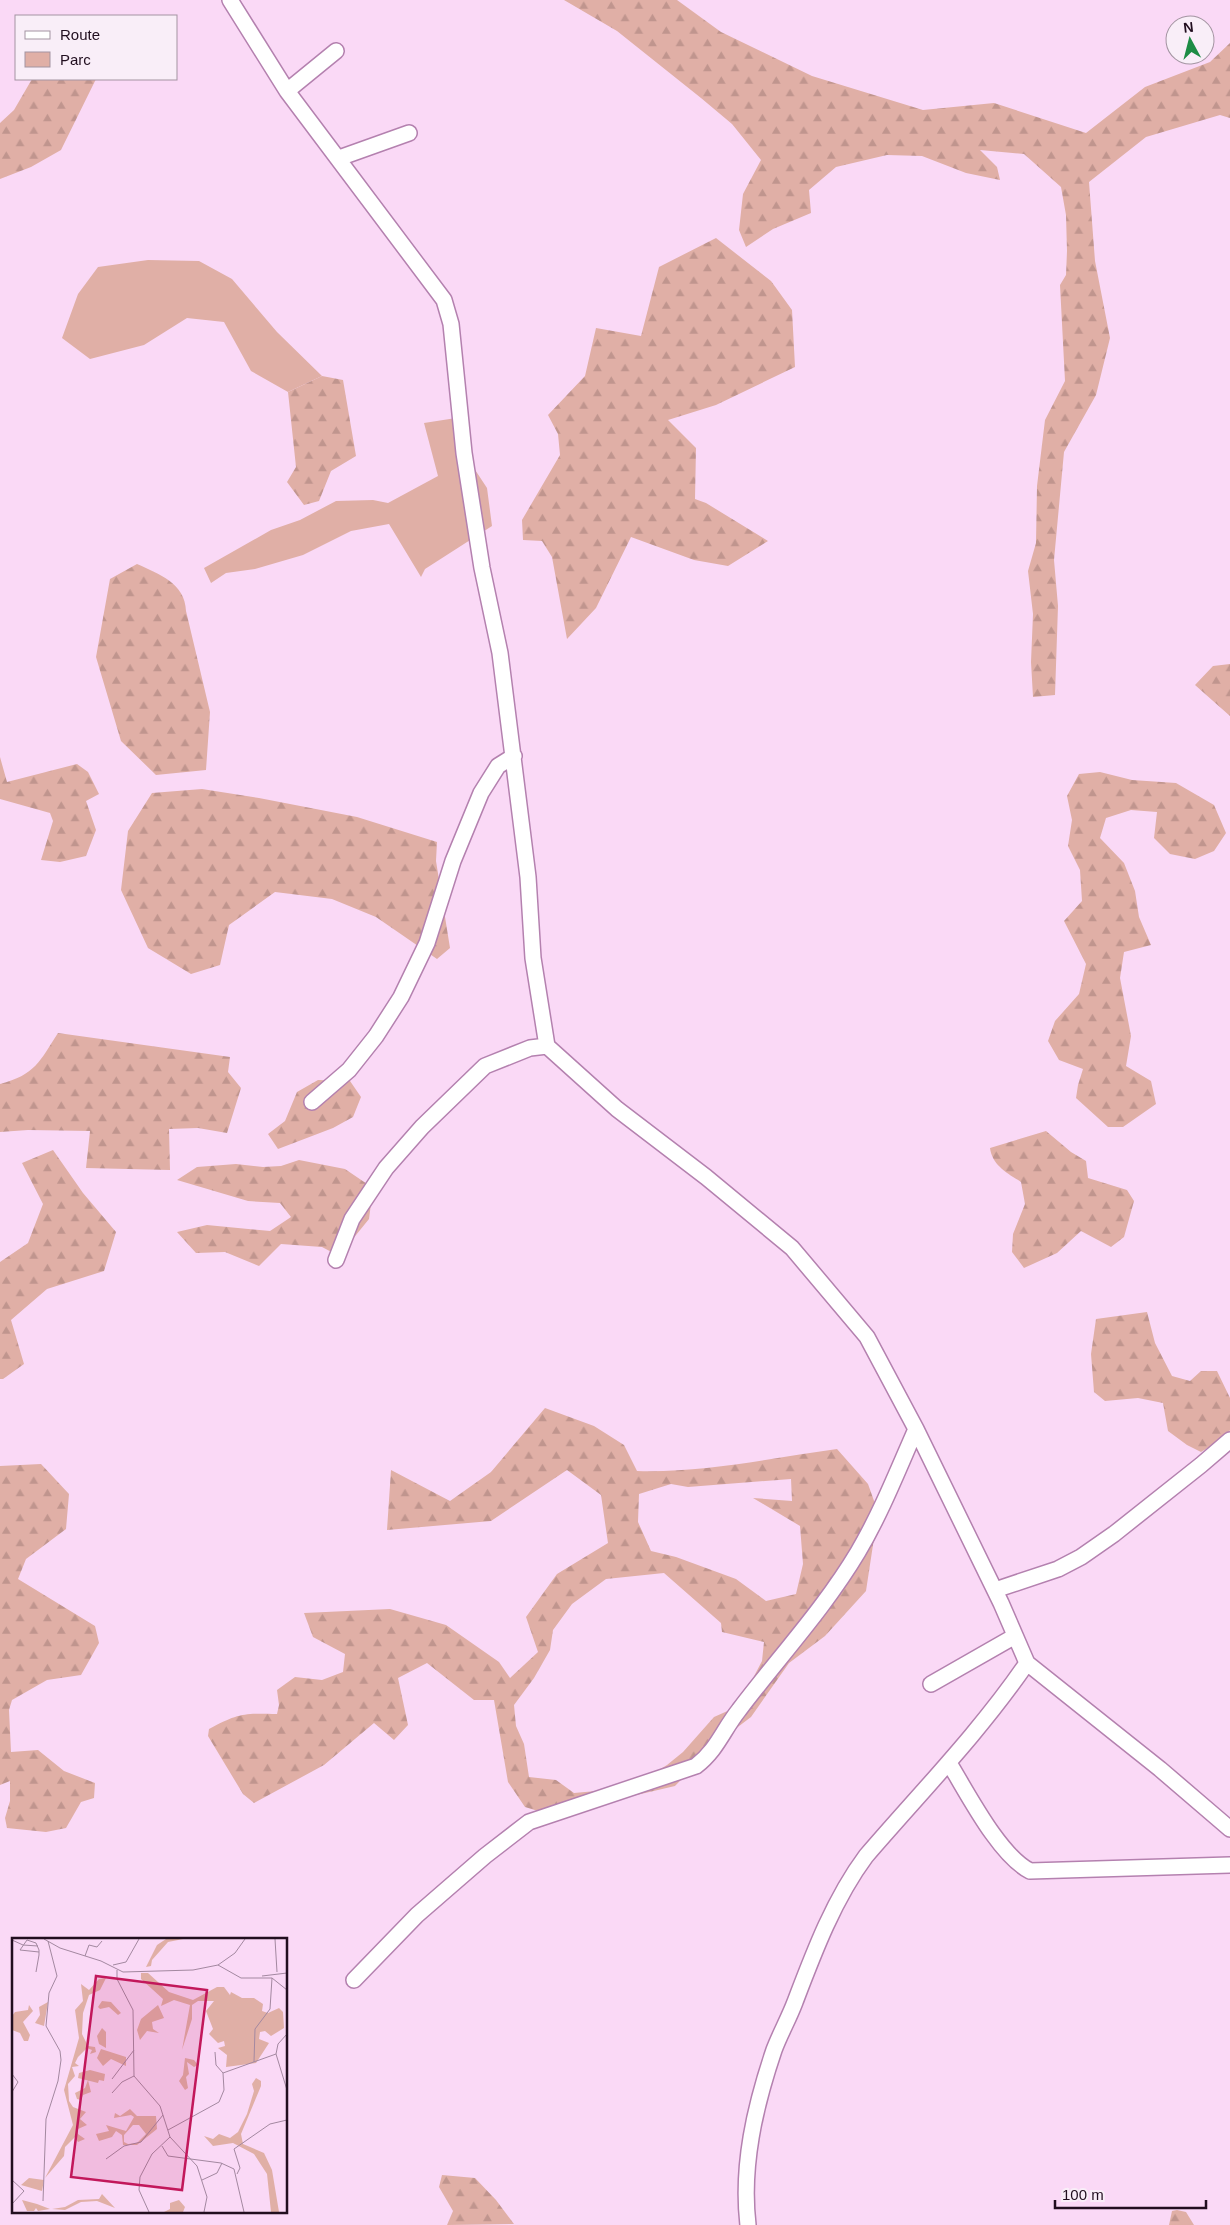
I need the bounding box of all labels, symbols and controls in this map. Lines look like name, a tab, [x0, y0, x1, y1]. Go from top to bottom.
legend	[15, 15, 178, 80]
north arrow	[1165, 15, 1215, 65]
text: N	[1182, 19, 1194, 36]
text: Route	[60, 26, 100, 43]
text: Parc	[60, 51, 91, 68]
inset map	[12, 1938, 288, 2212]
scale bar	[1055, 2178, 1206, 2210]
text: 100 m	[1062, 2186, 1104, 2203]

